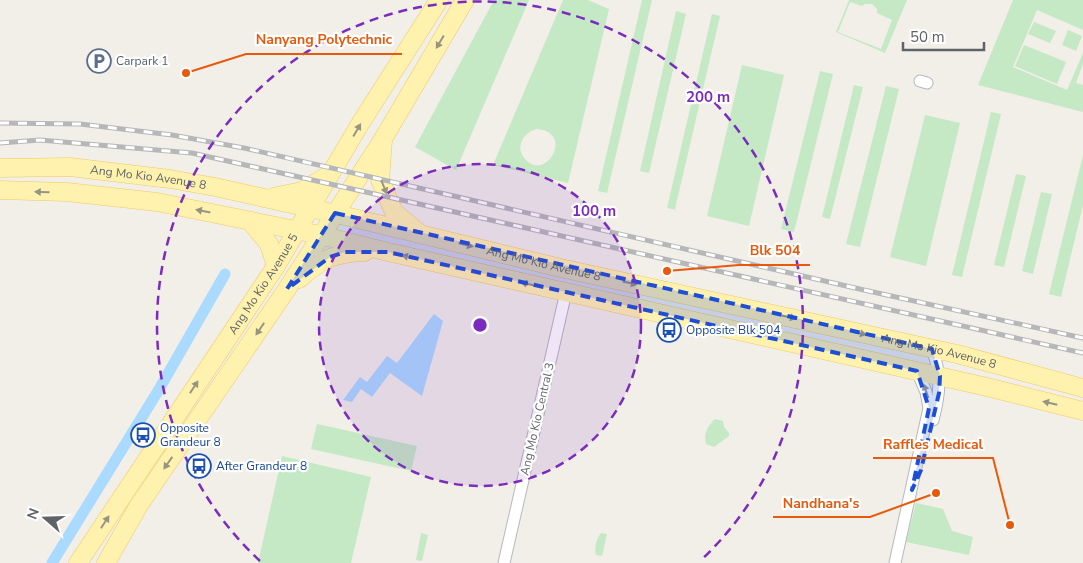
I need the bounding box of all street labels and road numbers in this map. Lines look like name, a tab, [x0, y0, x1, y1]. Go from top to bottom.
street label: Ang Mo Kio Avenue 8	[89, 161, 208, 193]
street label: Ang Mo Kio Avenue 5	[225, 230, 302, 337]
street label: Ang Mo Kio Avenue 8	[485, 242, 602, 285]
street label: Ang Mo Kio Avenue 8	[880, 330, 998, 372]
street label: Ang Mo Kio Central 3	[516, 361, 558, 477]

